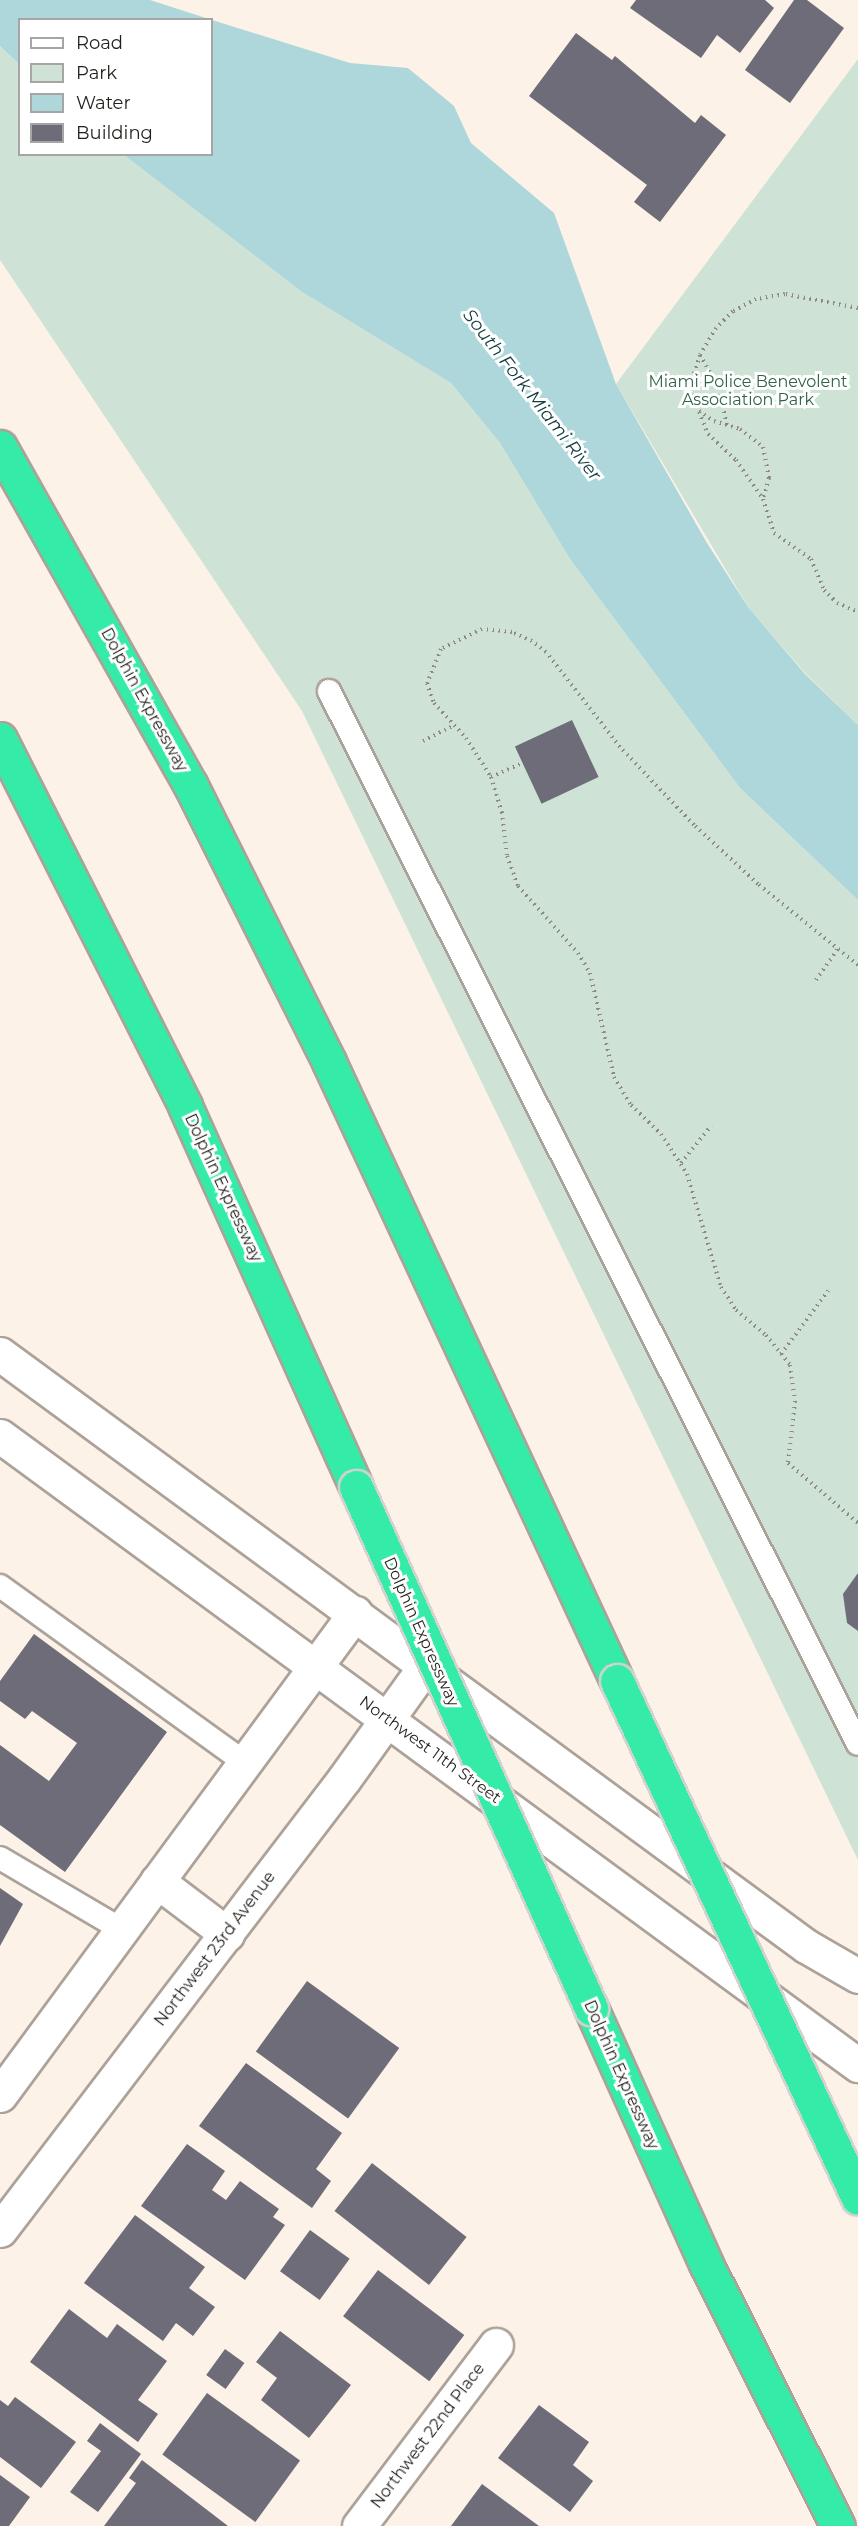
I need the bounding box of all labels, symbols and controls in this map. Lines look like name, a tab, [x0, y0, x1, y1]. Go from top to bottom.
legend	[18, 18, 213, 156]
text: Road	[76, 32, 123, 54]
text: Park	[76, 62, 117, 84]
text: Water	[76, 92, 131, 114]
text: Building	[76, 122, 153, 144]
water label: South Fork Miami River	[458, 305, 606, 485]
park label: Miami Police Benevolent Association Park	[649, 372, 847, 410]
street label: Dolphin Expressway	[97, 625, 191, 775]
street label: Dolphin Expressway	[180, 1111, 266, 1265]
street label: Dolphin Expressway	[379, 1554, 463, 1710]
street label: Northwest 11th Street	[355, 1692, 505, 1808]
street label: Northwest 23rd Avenue	[151, 1868, 279, 2030]
street label: Dolphin Expressway	[579, 1997, 663, 2153]
street label: Northwest 22nd Place	[367, 2360, 489, 2512]

